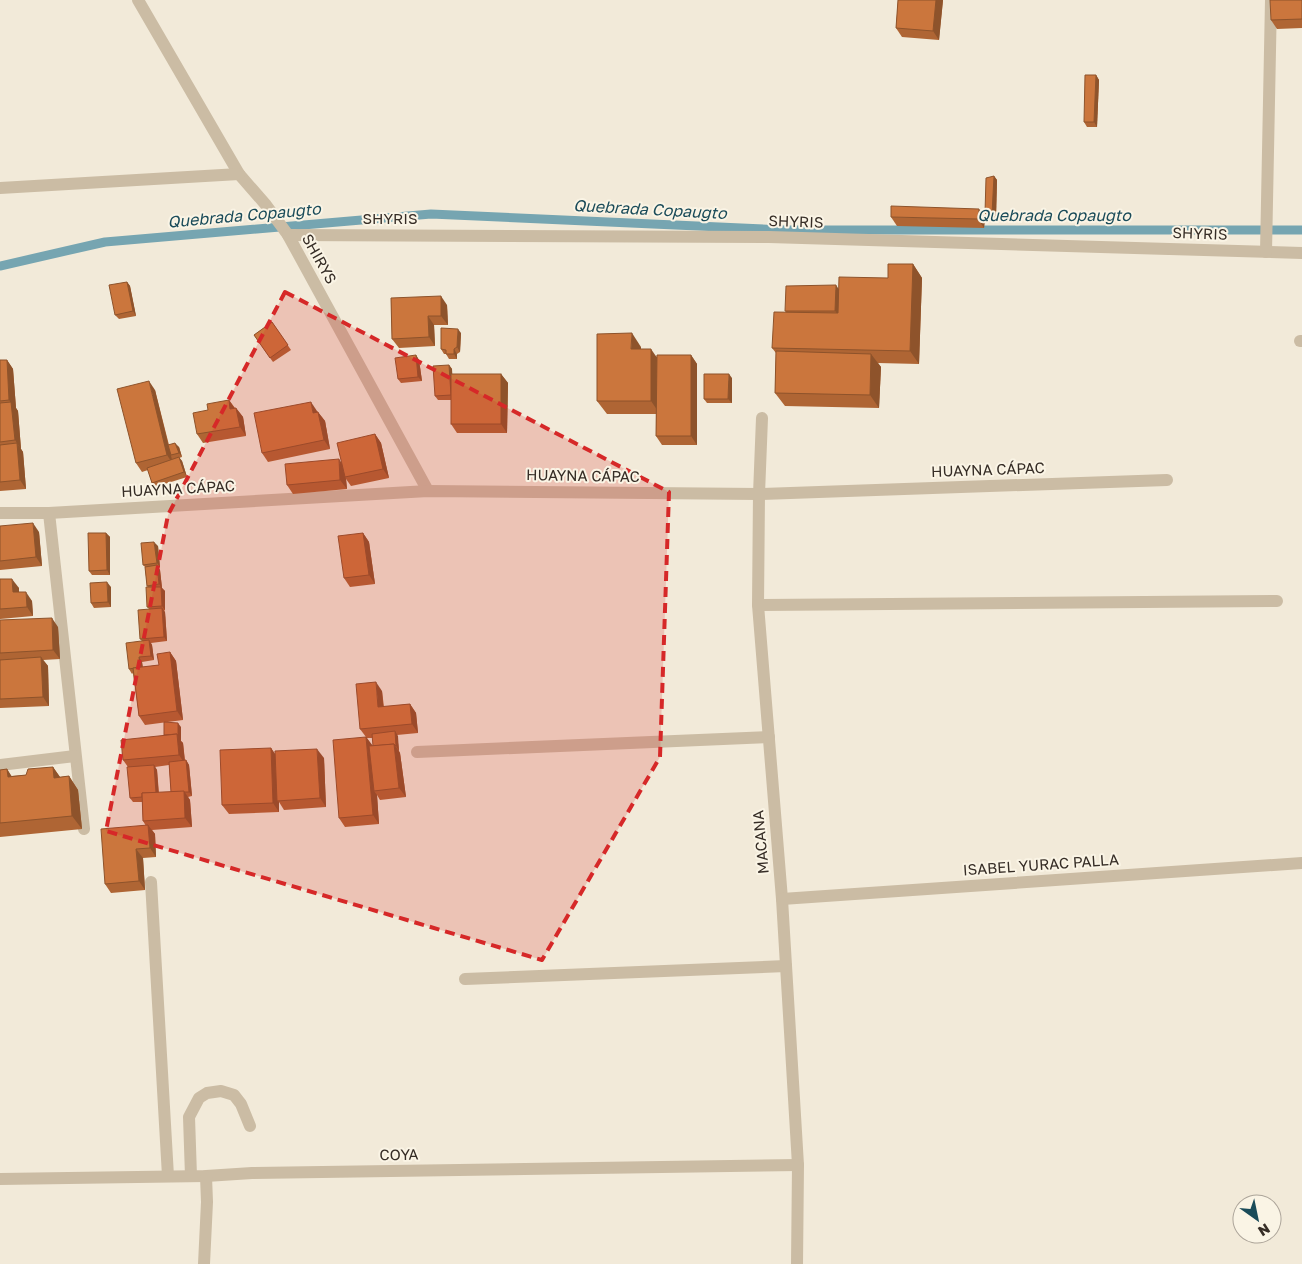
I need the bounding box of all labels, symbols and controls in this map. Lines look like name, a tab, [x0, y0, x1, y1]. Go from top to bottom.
water label: Quebrada Copaugto	[573, 195, 729, 223]
water label: Quebrada Copaugto	[167, 198, 323, 232]
water label: Quebrada Copaugto	[977, 205, 1132, 225]
street label: SHYRIS	[362, 209, 418, 227]
street label: SHYRIS	[768, 211, 824, 231]
street label: SHYRIS	[1172, 223, 1228, 243]
street label: SHIRYS	[299, 230, 341, 287]
street label: HUAYNA CÁPAC	[931, 458, 1045, 480]
street label: HUAYNA CÁPAC	[526, 465, 640, 485]
street label: HUAYNA CÁPAC	[121, 476, 235, 500]
street label: MACANA	[748, 809, 772, 875]
street label: ISABEL YURAC PALLA	[962, 850, 1120, 878]
street label: COYA	[379, 1145, 419, 1163]
north arrow	[1232, 1194, 1282, 1244]
text: N	[1255, 1220, 1273, 1240]

